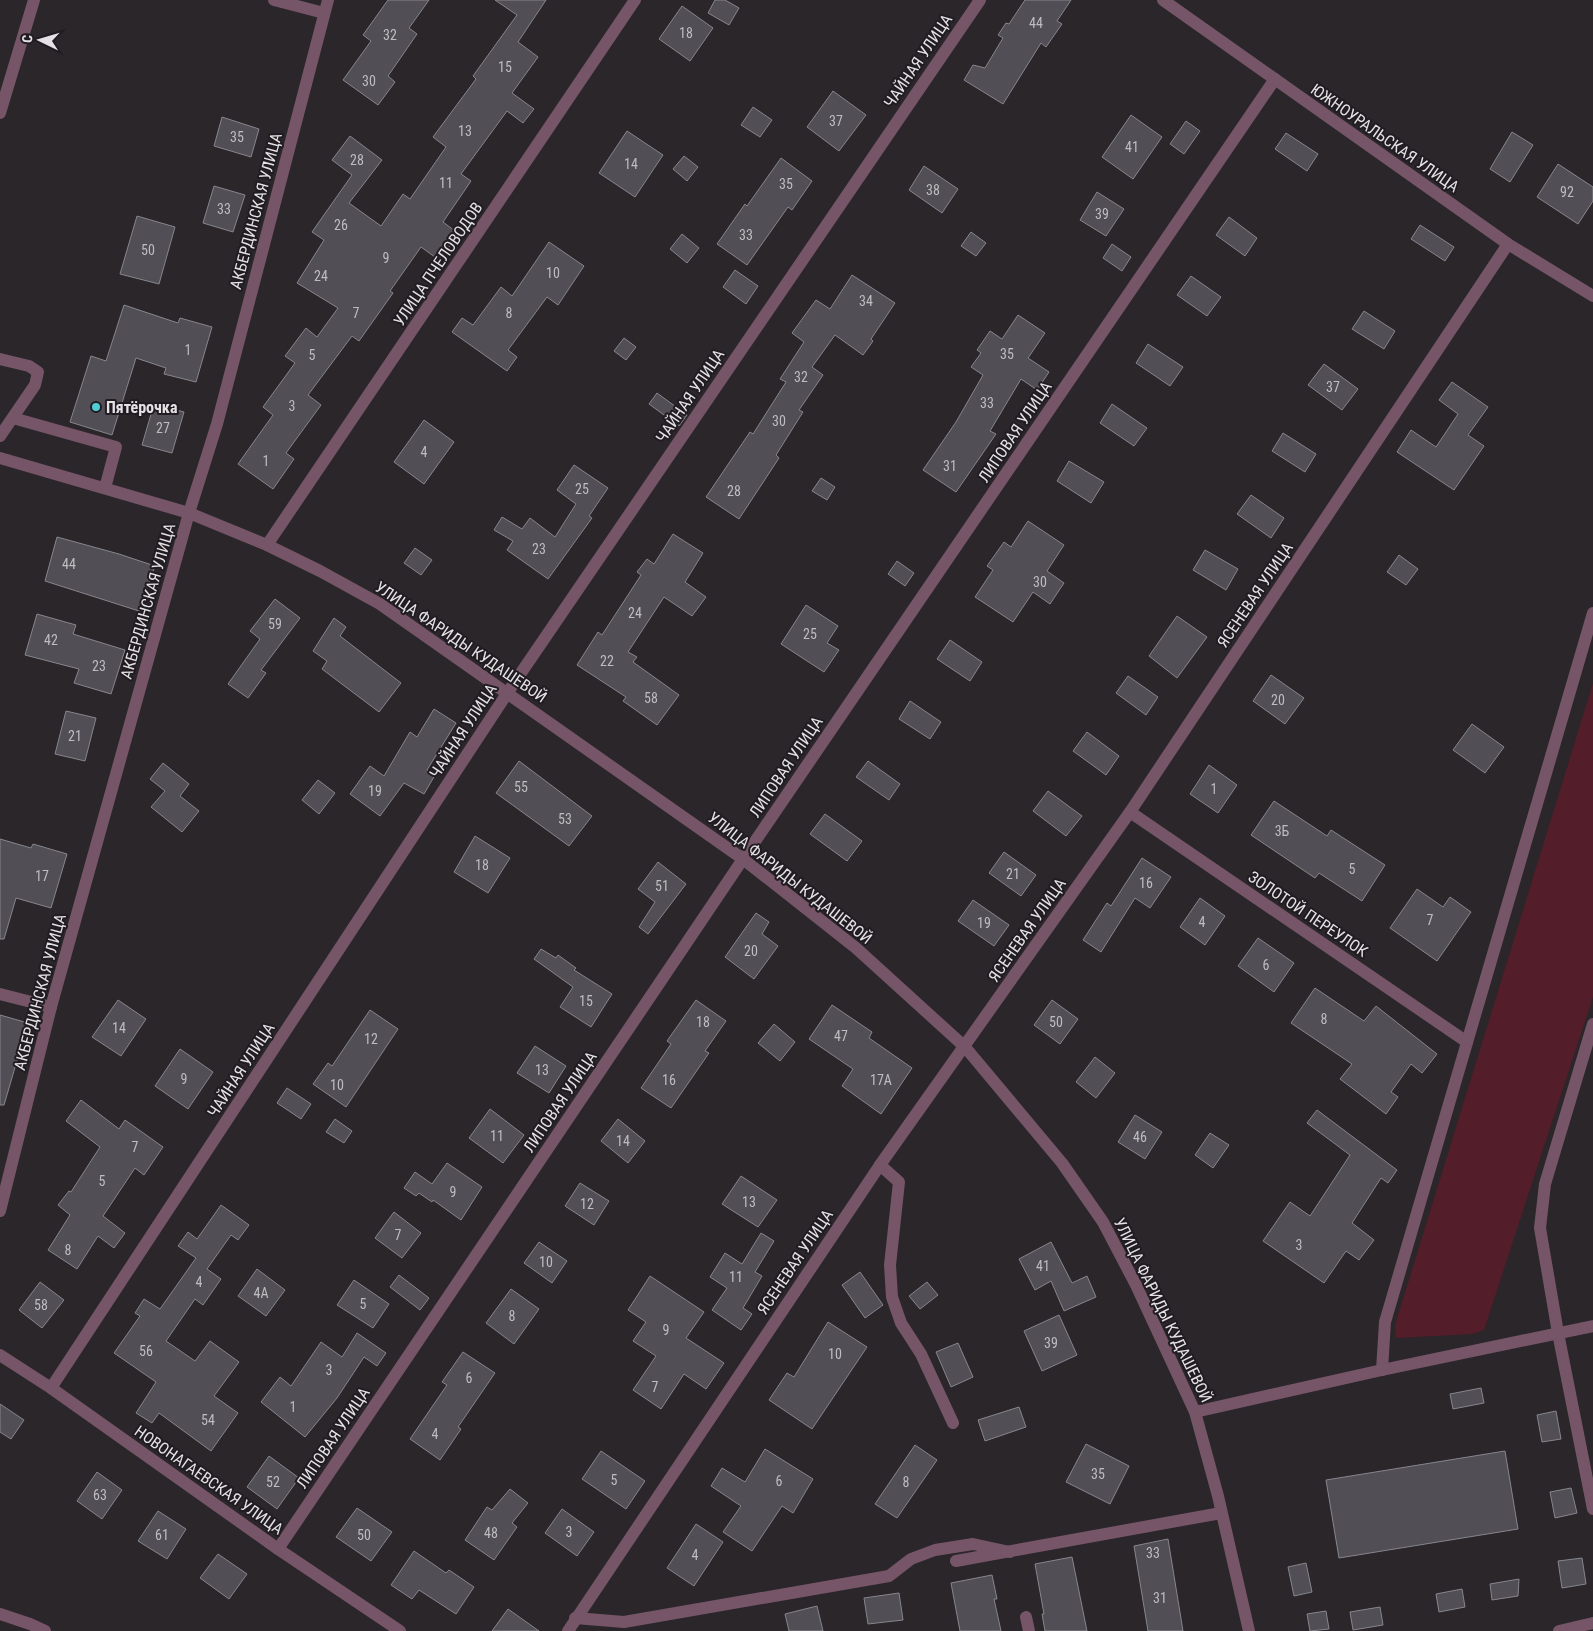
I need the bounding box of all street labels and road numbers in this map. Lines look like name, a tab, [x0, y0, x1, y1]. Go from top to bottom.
street label: ЧАЙНАЯ УЛИЦА	[880, 11, 956, 111]
street label: ЮЖНОУРАЛЬСКАЯ УЛИЦА	[1307, 80, 1463, 196]
street label: АКБЕРДИНСКАЯ УЛИЦА	[226, 131, 286, 291]
street label: УЛИЦА ПЧЕЛОВОДОВ	[390, 199, 486, 329]
street label: ЧАЙНАЯ УЛИЦА	[652, 346, 728, 446]
street label: ЛИПОВАЯ УЛИЦА	[974, 378, 1056, 486]
street label: АКБЕРДИНСКАЯ УЛИЦА	[117, 521, 179, 681]
street label: ЯСЕНЕВАЯ УЛИЦА	[1213, 539, 1297, 651]
street label: УЛИЦА ФАРИДЫ КУДАШЕВОЙ	[372, 577, 550, 707]
street label: ЧАЙНАЯ УЛИЦА	[425, 680, 501, 782]
street label: ЛИПОВАЯ УЛИЦА	[745, 713, 827, 821]
street label: УЛИЦА ФАРИДЫ КУДАШЕВОЙ	[704, 808, 876, 948]
street label: ЗОЛОТОЙ ПЕРЕУЛОК	[1245, 867, 1371, 961]
street label: ЯСЕНЕВАЯ УЛИЦА	[984, 874, 1070, 986]
street label: АКБЕРДИНСКАЯ УЛИЦА	[10, 912, 70, 1072]
street label: ЧАЙНАЯ УЛИЦА	[203, 1019, 279, 1121]
street label: ЛИПОВАЯ УЛИЦА	[519, 1048, 601, 1156]
street label: ЯСЕНЕВАЯ УЛИЦА	[753, 1206, 837, 1318]
street label: УЛИЦА ФАРИДЫ КУДАШЕВОЙ	[1110, 1215, 1216, 1405]
street label: ЛИПОВАЯ УЛИЦА	[292, 1384, 374, 1492]
street label: НОВОНАГАЕВСКАЯ УЛИЦА	[131, 1421, 287, 1539]

